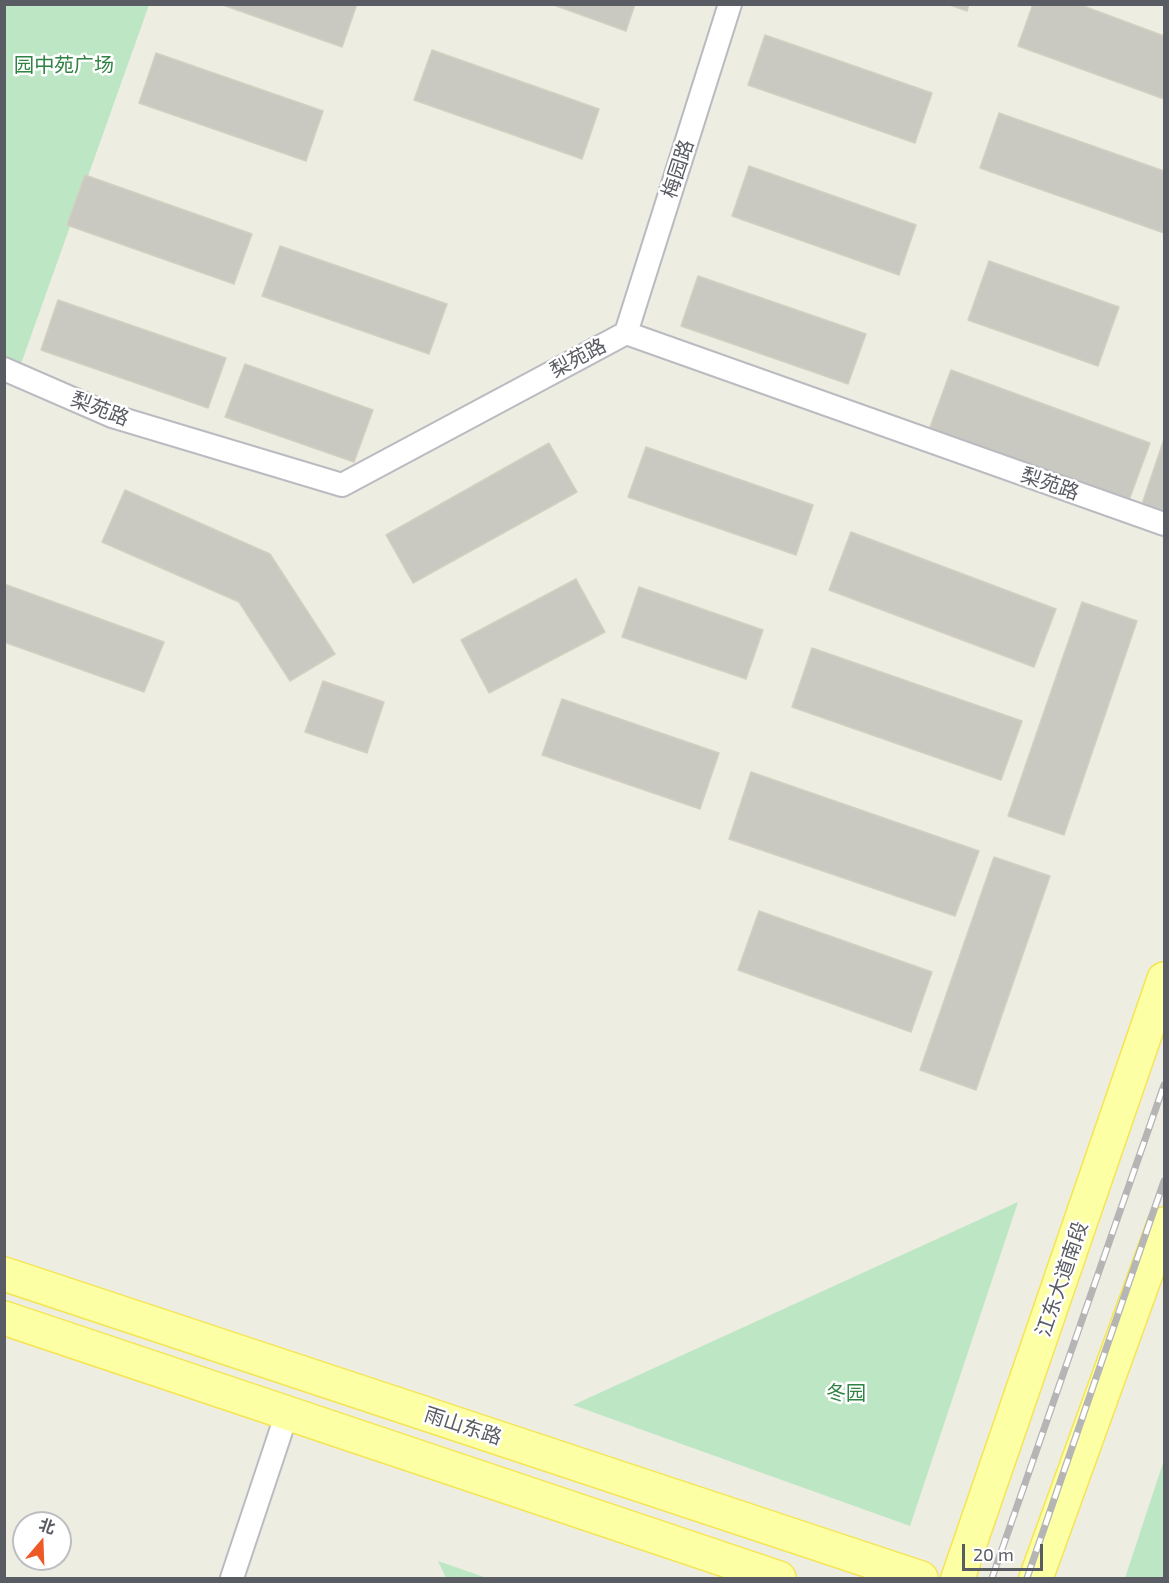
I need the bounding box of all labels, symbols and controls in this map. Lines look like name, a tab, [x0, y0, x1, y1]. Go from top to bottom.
park label: 园中苑广场	[14, 53, 114, 77]
street label: 梅园路	[657, 137, 699, 201]
street label: 梨苑路	[546, 333, 610, 383]
street label: 梨苑路	[68, 387, 132, 431]
street label: 梨苑路	[1018, 463, 1082, 505]
street label: 江东大道南段	[1031, 1218, 1093, 1340]
park label: 冬园	[826, 1381, 866, 1405]
street label: 雨山东路	[421, 1402, 505, 1450]
north arrow	[12, 1511, 72, 1571]
text: 北	[37, 1514, 58, 1537]
scale bar	[965, 1532, 1046, 1570]
text: 20 m	[973, 1543, 1014, 1565]

